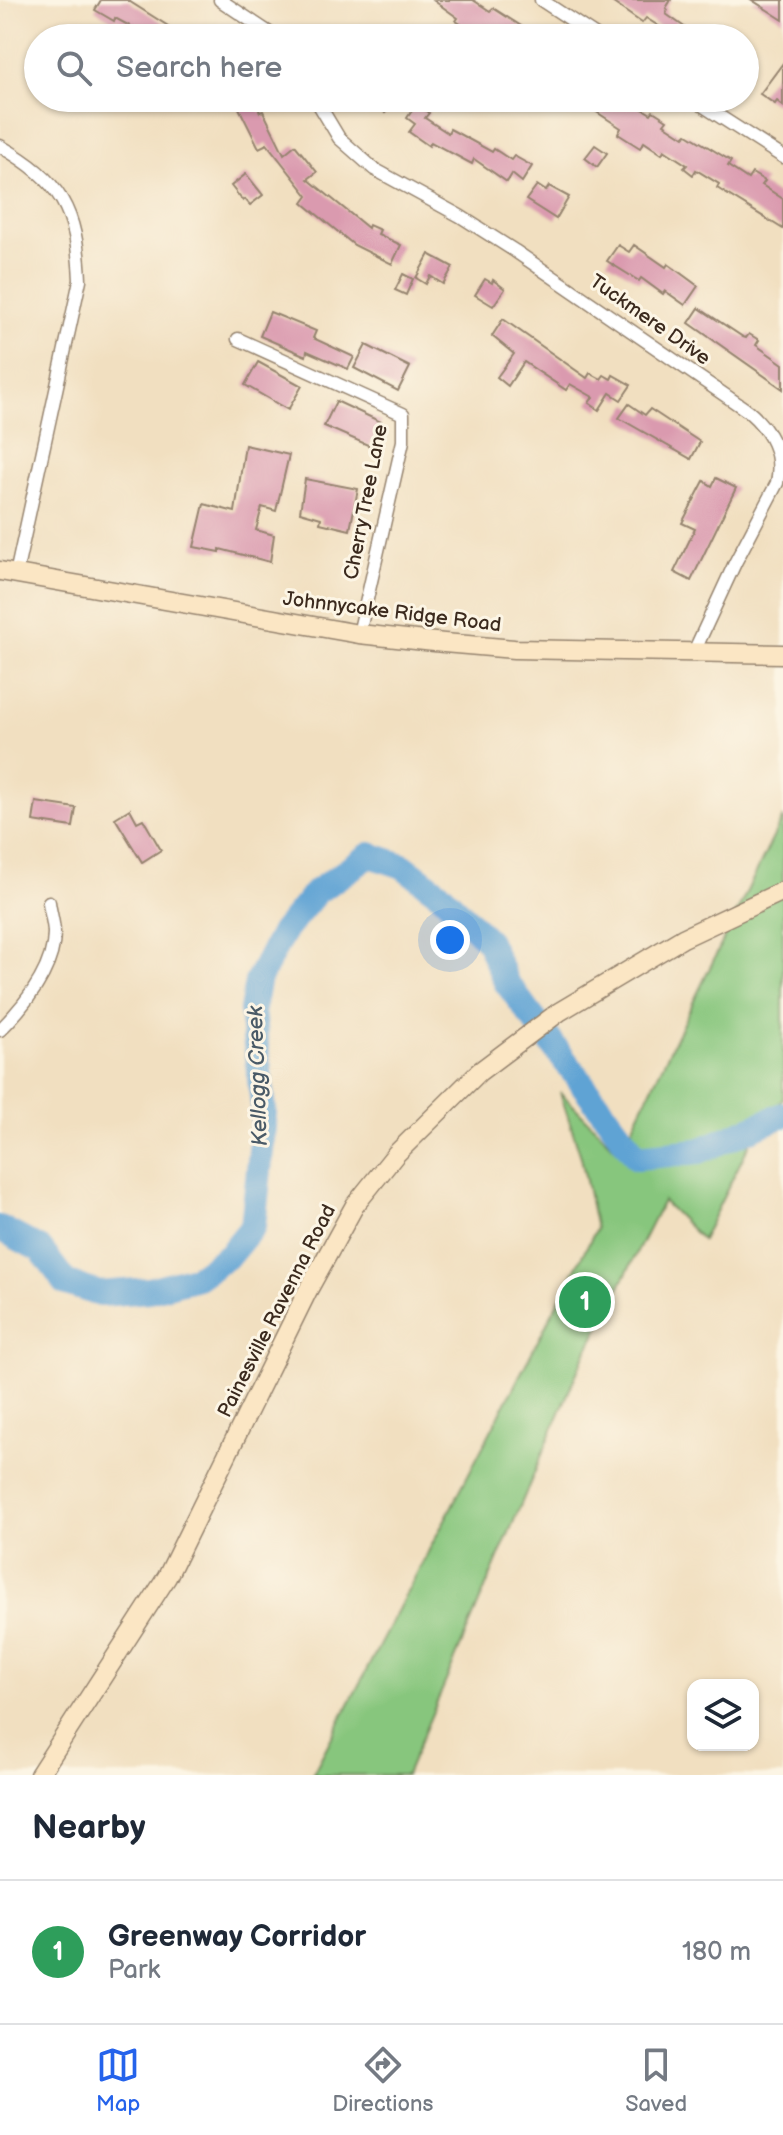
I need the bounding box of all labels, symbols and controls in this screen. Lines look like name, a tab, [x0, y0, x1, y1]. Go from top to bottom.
search box	[24, 24, 759, 112]
icon: search	[52, 46, 96, 90]
text: Search here	[116, 50, 282, 86]
street label: Tuckmere Drive	[585, 270, 715, 371]
street label: Cherry Tree Lane	[339, 422, 393, 582]
street label: Johnnycake Ridge Road	[281, 587, 503, 637]
your location	[430, 920, 470, 960]
water label: Kellogg Creek	[242, 1004, 274, 1147]
street label: Painesville Ravenna Road	[213, 1201, 341, 1421]
pin: 1	[559, 1272, 611, 1332]
map controls	[687, 1679, 759, 1751]
button: layers	[687, 1679, 759, 1751]
text: Nearby	[32, 1807, 146, 1848]
text: Greenway Corridor	[108, 1919, 366, 1955]
text: 1	[53, 1937, 63, 1968]
text: 180 m	[682, 1937, 751, 1968]
text: Park	[108, 1955, 160, 1986]
tab: Map	[96, 2043, 140, 2118]
tab: Directions	[332, 2043, 433, 2118]
tab: Saved	[625, 2043, 687, 2118]

